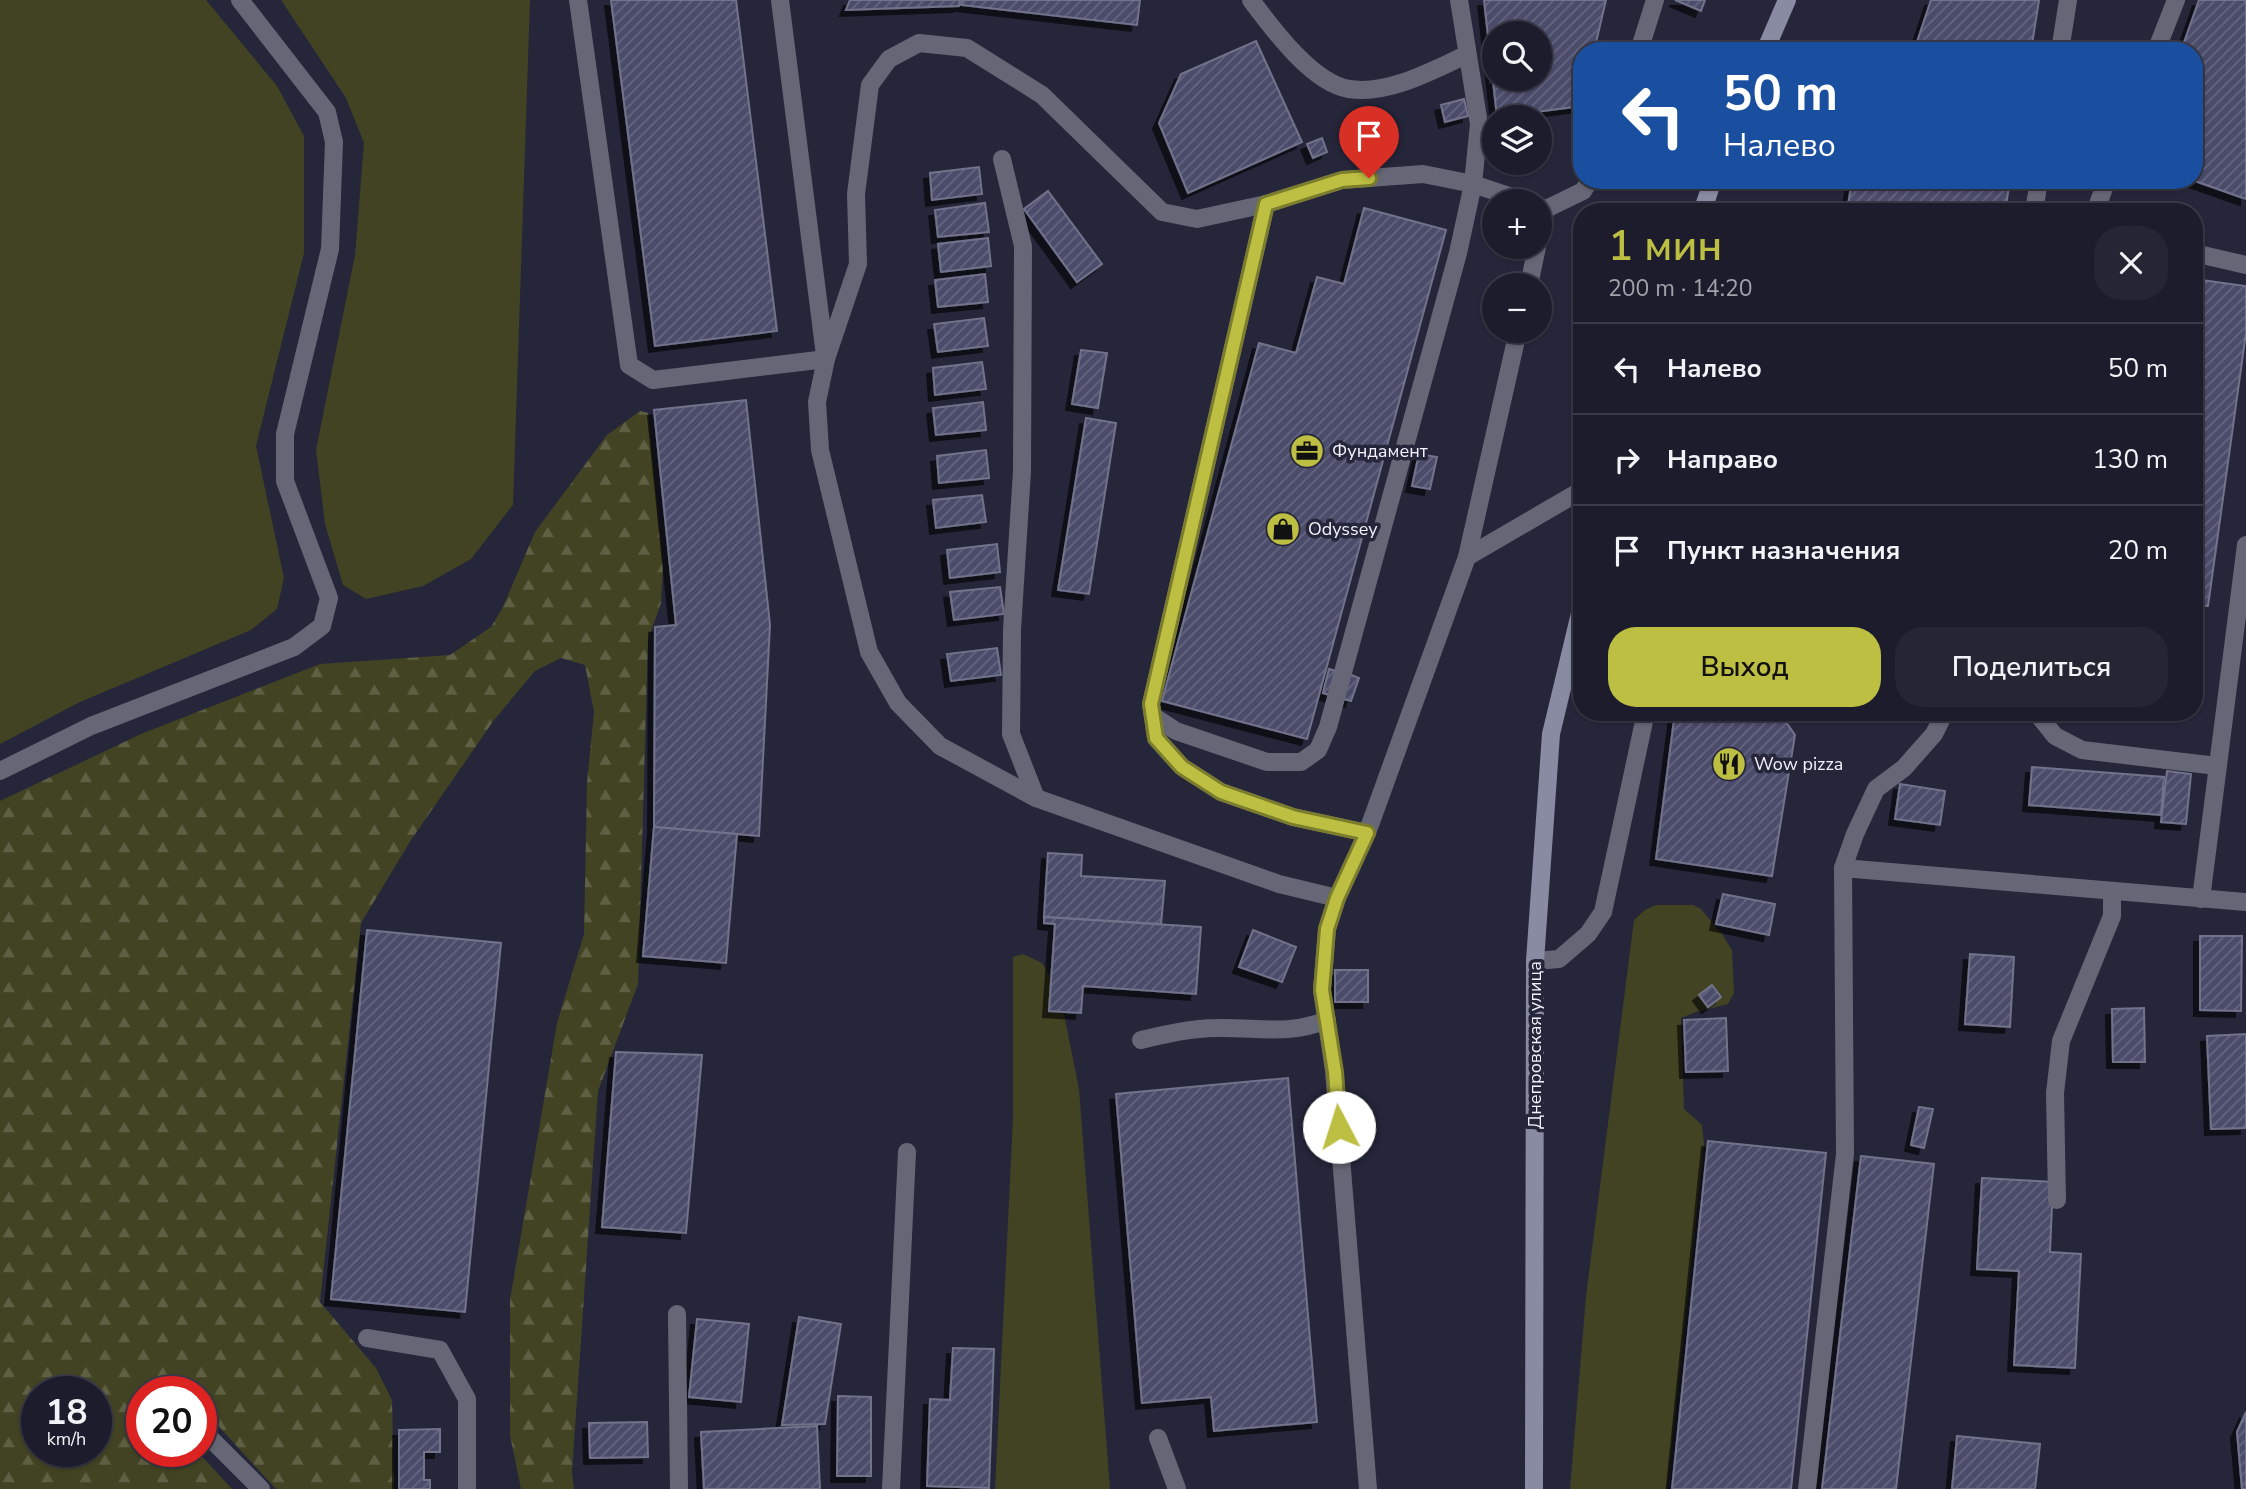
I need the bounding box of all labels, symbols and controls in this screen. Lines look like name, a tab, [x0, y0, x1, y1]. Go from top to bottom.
map controls	[1482, 21, 1552, 343]
button: search	[1482, 21, 1552, 91]
text: 50 m	[1723, 60, 1838, 127]
icon: left	[1608, 70, 1699, 161]
button: layers	[1482, 105, 1552, 175]
pin	[1339, 106, 1399, 178]
icon: arrive	[1350, 117, 1388, 155]
text: Налево	[1723, 124, 1836, 167]
button: +	[1482, 189, 1552, 259]
text: 1 мин	[1608, 218, 1722, 275]
button: close	[2094, 226, 2168, 300]
button: −	[1482, 273, 1552, 343]
text: 200 m · 14:20	[1608, 273, 1753, 304]
icon: left	[1608, 350, 1646, 388]
text: Налево	[1667, 351, 1762, 386]
text: 50 m	[2108, 351, 2168, 386]
office icon: Фундамент	[1288, 432, 1326, 470]
place label: Фундамент	[1332, 439, 1428, 463]
icon: right	[1608, 441, 1646, 479]
text: Направо	[1667, 442, 1778, 477]
text: 130 m	[2092, 442, 2168, 477]
shop icon: Odyssey	[1264, 510, 1302, 548]
place label: Odyssey	[1308, 517, 1378, 541]
icon: arrive	[1608, 532, 1646, 570]
text: Пункт назначения	[1667, 533, 1900, 568]
text: 20 m	[2108, 533, 2168, 568]
button: Выход	[1608, 627, 1881, 707]
button: Поделиться	[1895, 627, 2168, 707]
restaurant icon: Wow pizza	[1710, 745, 1748, 783]
place label: Wow pizza	[1754, 752, 1843, 776]
street label: Днепровская улица	[1523, 961, 1547, 1129]
position arrow	[1302, 1090, 1376, 1164]
speed limit sign: 20	[126, 1376, 217, 1467]
text: 18	[45, 1389, 88, 1436]
text: km/h	[47, 1427, 86, 1451]

